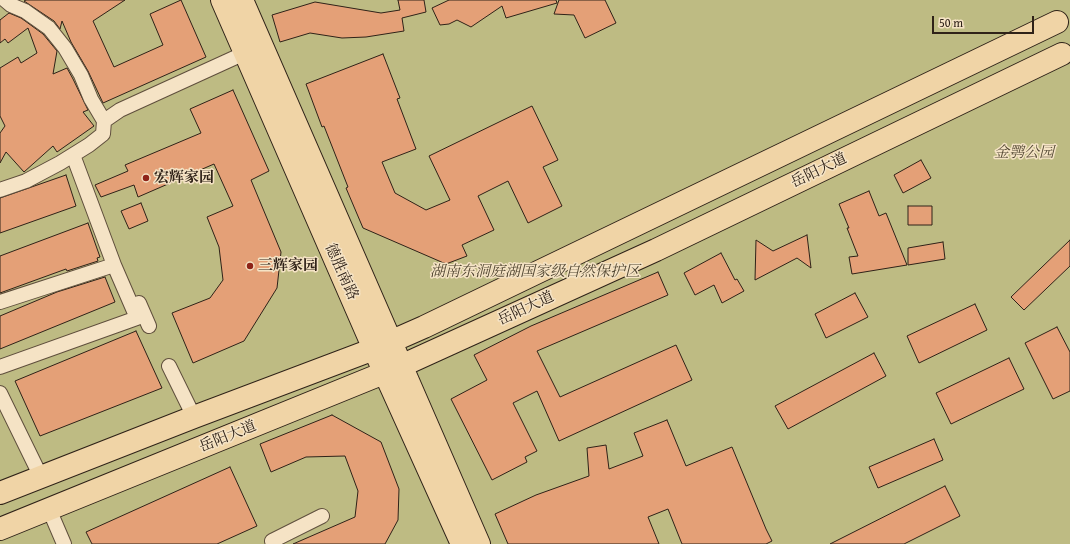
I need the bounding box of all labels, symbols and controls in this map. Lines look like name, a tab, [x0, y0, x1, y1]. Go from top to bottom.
scale bar	[934, 8, 1036, 34]
text: 50 m	[939, 14, 963, 31]
park label: 金鹗公园	[994, 144, 1054, 162]
street label: 岳阳大道	[788, 150, 850, 192]
place label: 宏辉家园	[154, 169, 214, 187]
marker: 宏辉家园	[141, 173, 151, 183]
street label: 德胜南路	[321, 241, 361, 303]
place label: 三辉家园	[258, 257, 318, 275]
marker: 三辉家园	[245, 261, 255, 271]
park label: 湖南东洞庭湖国家级自然保护区	[430, 263, 640, 281]
street label: 岳阳大道	[495, 288, 557, 330]
street label: 岳阳大道	[197, 417, 259, 457]

